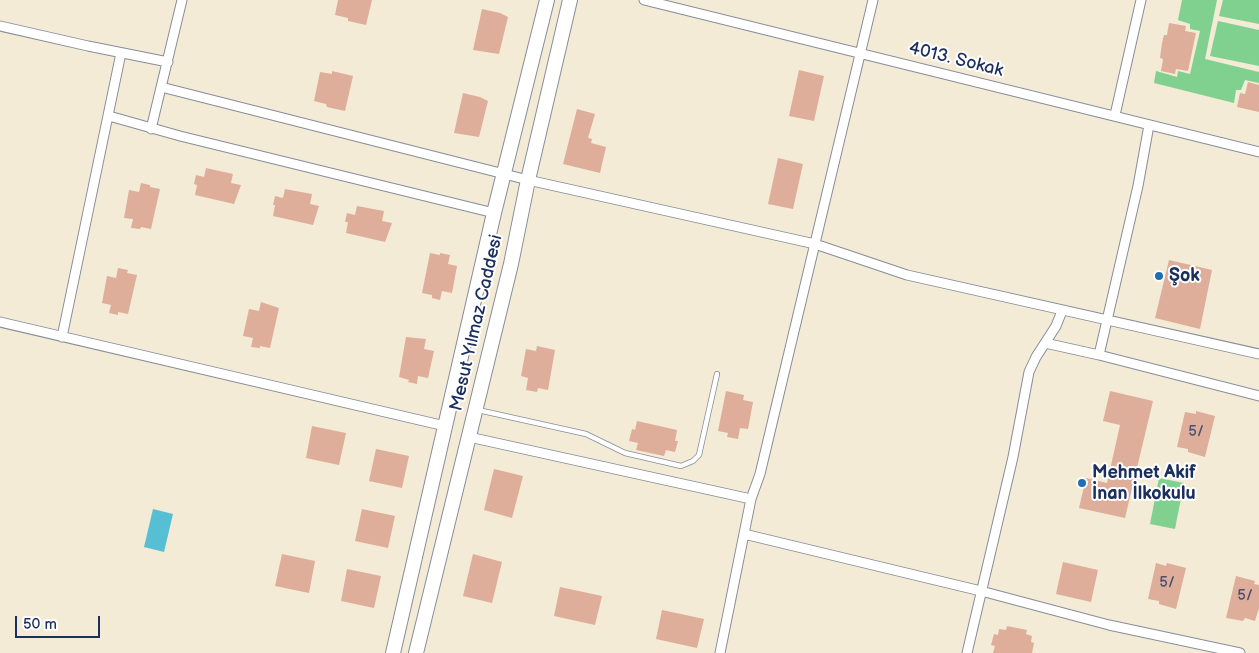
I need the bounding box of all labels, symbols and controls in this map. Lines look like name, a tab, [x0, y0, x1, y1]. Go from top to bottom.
street label: 4013. Sokak	[907, 38, 1005, 82]
street label: Mesut Yılmaz Caddesi	[446, 233, 508, 413]
place label: Şok	[1169, 265, 1200, 287]
marker: Şok	[1153, 270, 1165, 282]
house number: 5/	[1188, 423, 1204, 441]
place label: Mehmet Akif İnan İlkokulu	[1092, 462, 1196, 504]
marker: Mehmet Akif İnan İlkokulu	[1076, 477, 1088, 489]
house number: 5/	[1159, 574, 1175, 592]
house number: 5/	[1237, 587, 1253, 605]
scale bar	[18, 606, 102, 638]
text: 50 m	[23, 615, 57, 634]

